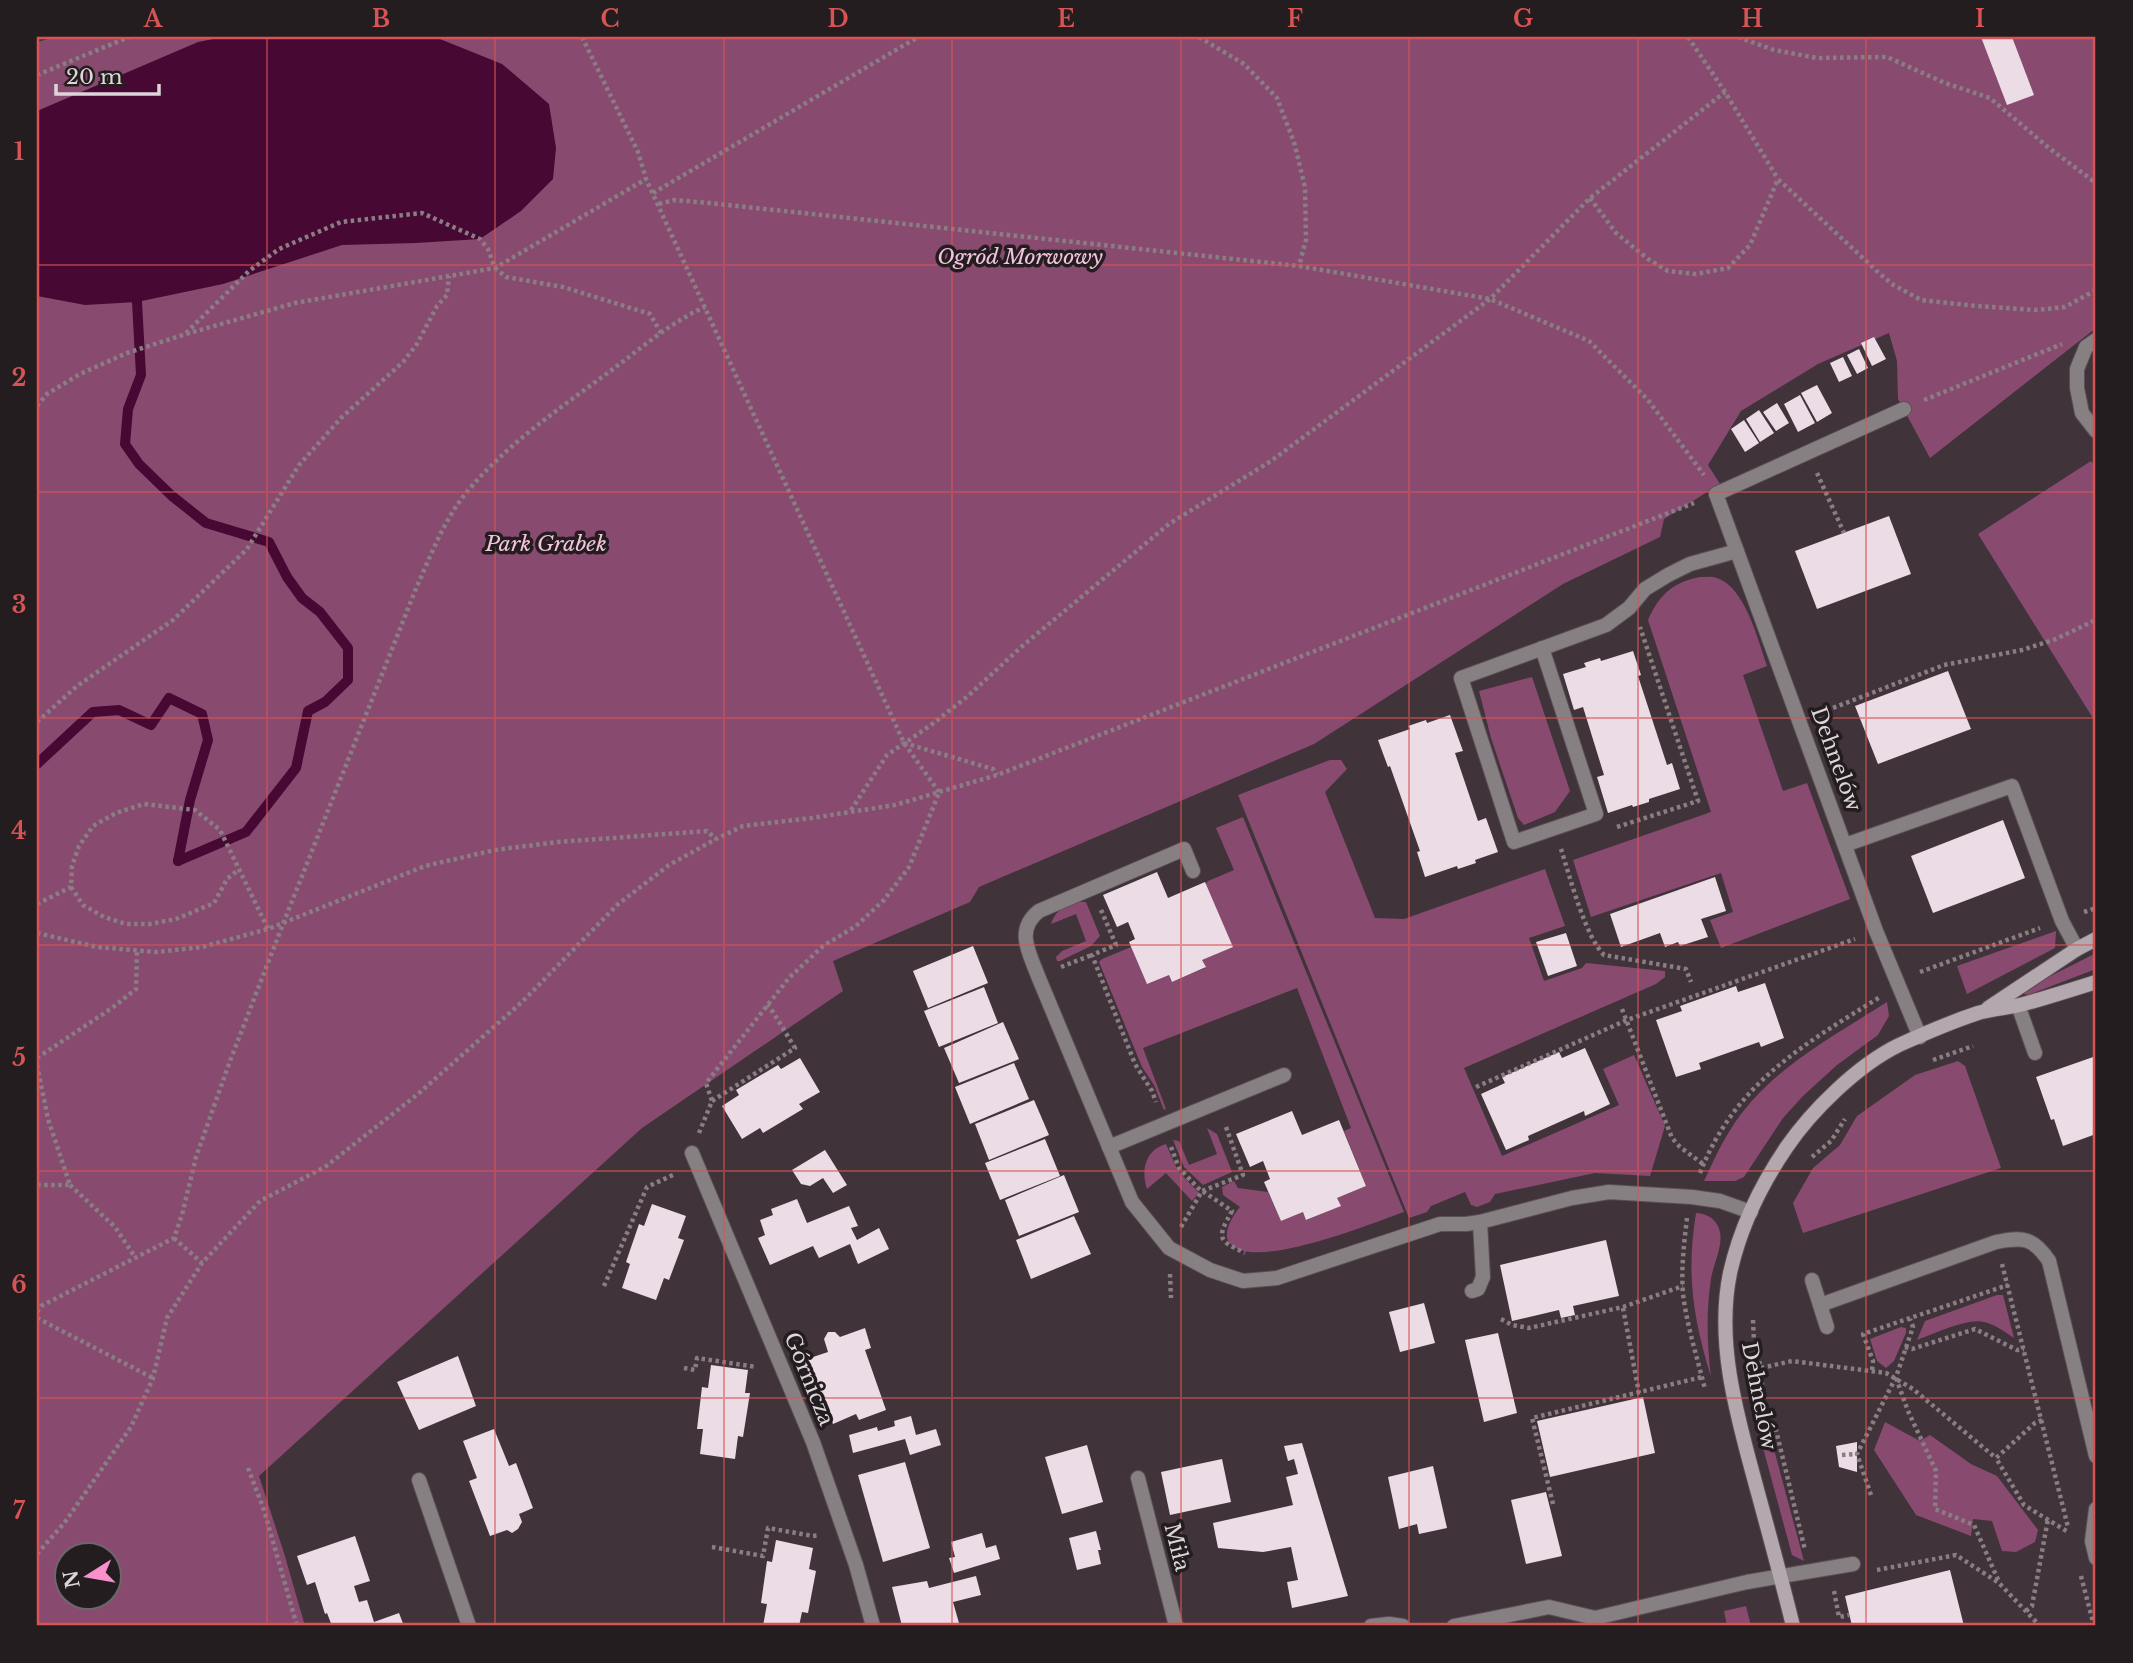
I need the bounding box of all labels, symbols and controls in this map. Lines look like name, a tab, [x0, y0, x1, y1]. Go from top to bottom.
text: A	[143, 5, 164, 33]
text: B	[372, 5, 390, 33]
text: C	[601, 5, 619, 33]
text: D	[827, 5, 849, 33]
text: E	[1057, 5, 1075, 33]
text: F	[1287, 5, 1303, 33]
text: G	[1513, 5, 1533, 33]
text: H	[1741, 5, 1763, 33]
text: I	[1975, 5, 1985, 33]
scale bar	[56, 52, 159, 96]
text: 20 m	[66, 64, 123, 90]
text: 1	[14, 138, 24, 166]
park label: Ogród Morwowy	[937, 244, 1103, 270]
text: 2	[12, 364, 26, 392]
park label: Park Grabek	[484, 531, 607, 557]
text: 3	[12, 591, 26, 619]
street label: Dehnelów	[1805, 703, 1867, 815]
text: 4	[11, 817, 27, 845]
text: 5	[12, 1044, 26, 1072]
text: 6	[11, 1271, 27, 1299]
street label: Górnicza	[779, 1329, 840, 1430]
street label: Dehnelów	[1736, 1340, 1782, 1452]
text: 7	[13, 1497, 26, 1525]
street label: Miła	[1159, 1520, 1196, 1574]
north arrow	[52, 1540, 122, 1610]
text: N	[59, 1568, 85, 1590]

